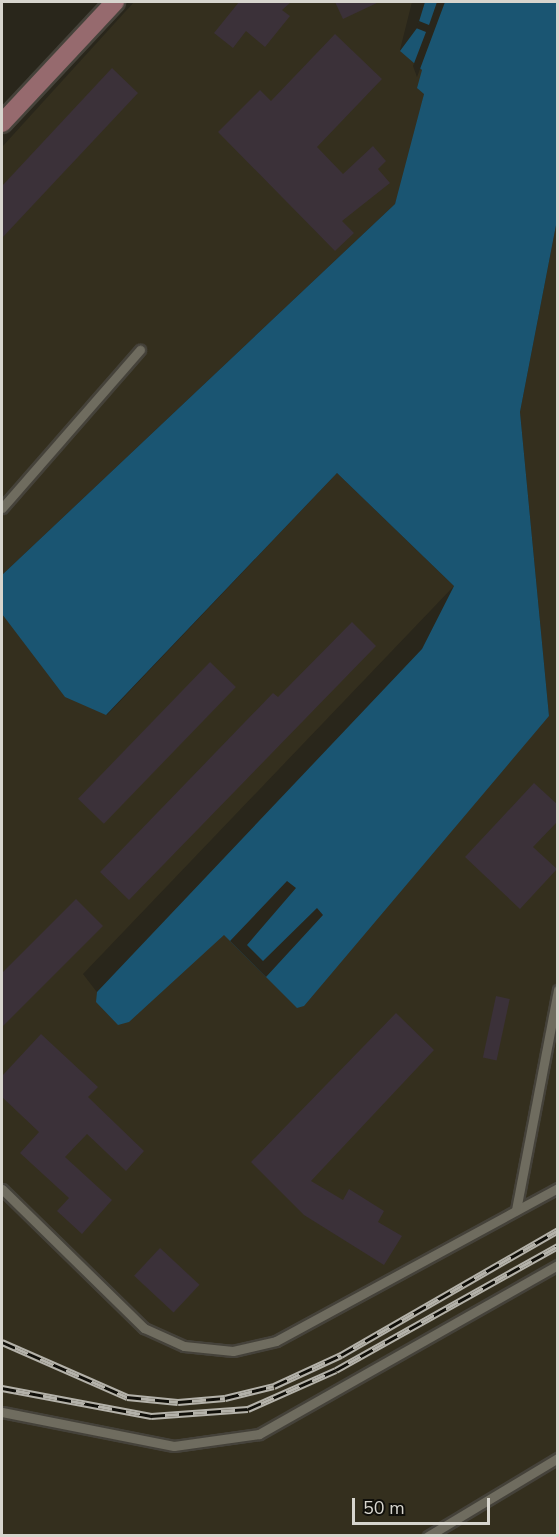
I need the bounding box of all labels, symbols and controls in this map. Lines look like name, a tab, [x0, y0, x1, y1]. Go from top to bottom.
scale bar	[355, 1486, 493, 1524]
text: 50 m	[363, 1496, 405, 1520]

